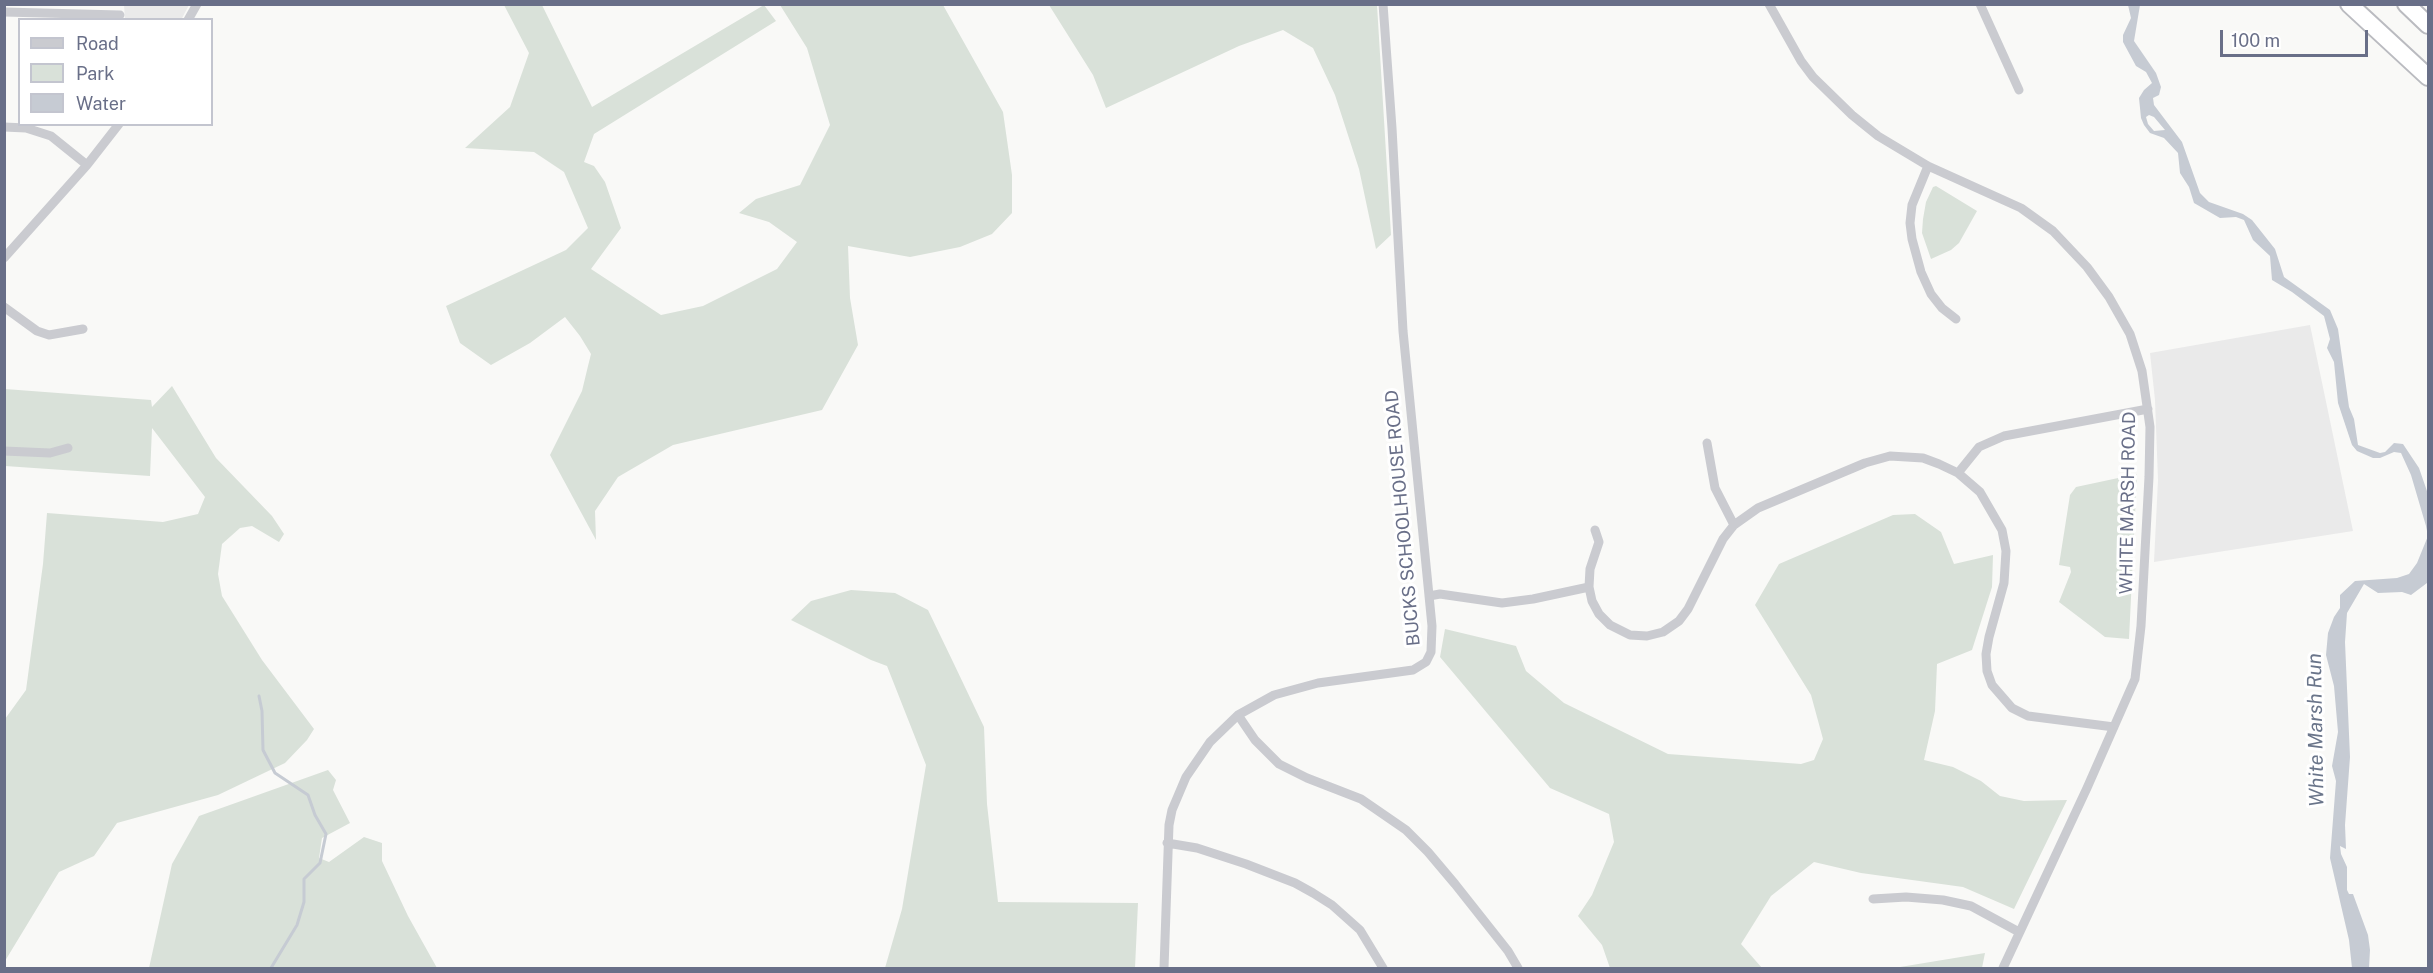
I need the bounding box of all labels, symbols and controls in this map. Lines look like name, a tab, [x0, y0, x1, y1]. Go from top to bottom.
legend	[18, 18, 213, 126]
scale bar	[2223, 18, 2372, 56]
text: 100 m	[2231, 30, 2280, 51]
text: Road	[76, 33, 119, 54]
text: Park	[76, 63, 114, 84]
text: Water	[76, 93, 126, 114]
street label: BUCKS SCHOOLHOUSE ROAD	[1381, 389, 1425, 647]
street label: WHITE MARSH ROAD	[2116, 411, 2140, 595]
water label: White Marsh Run	[2303, 653, 2329, 807]

